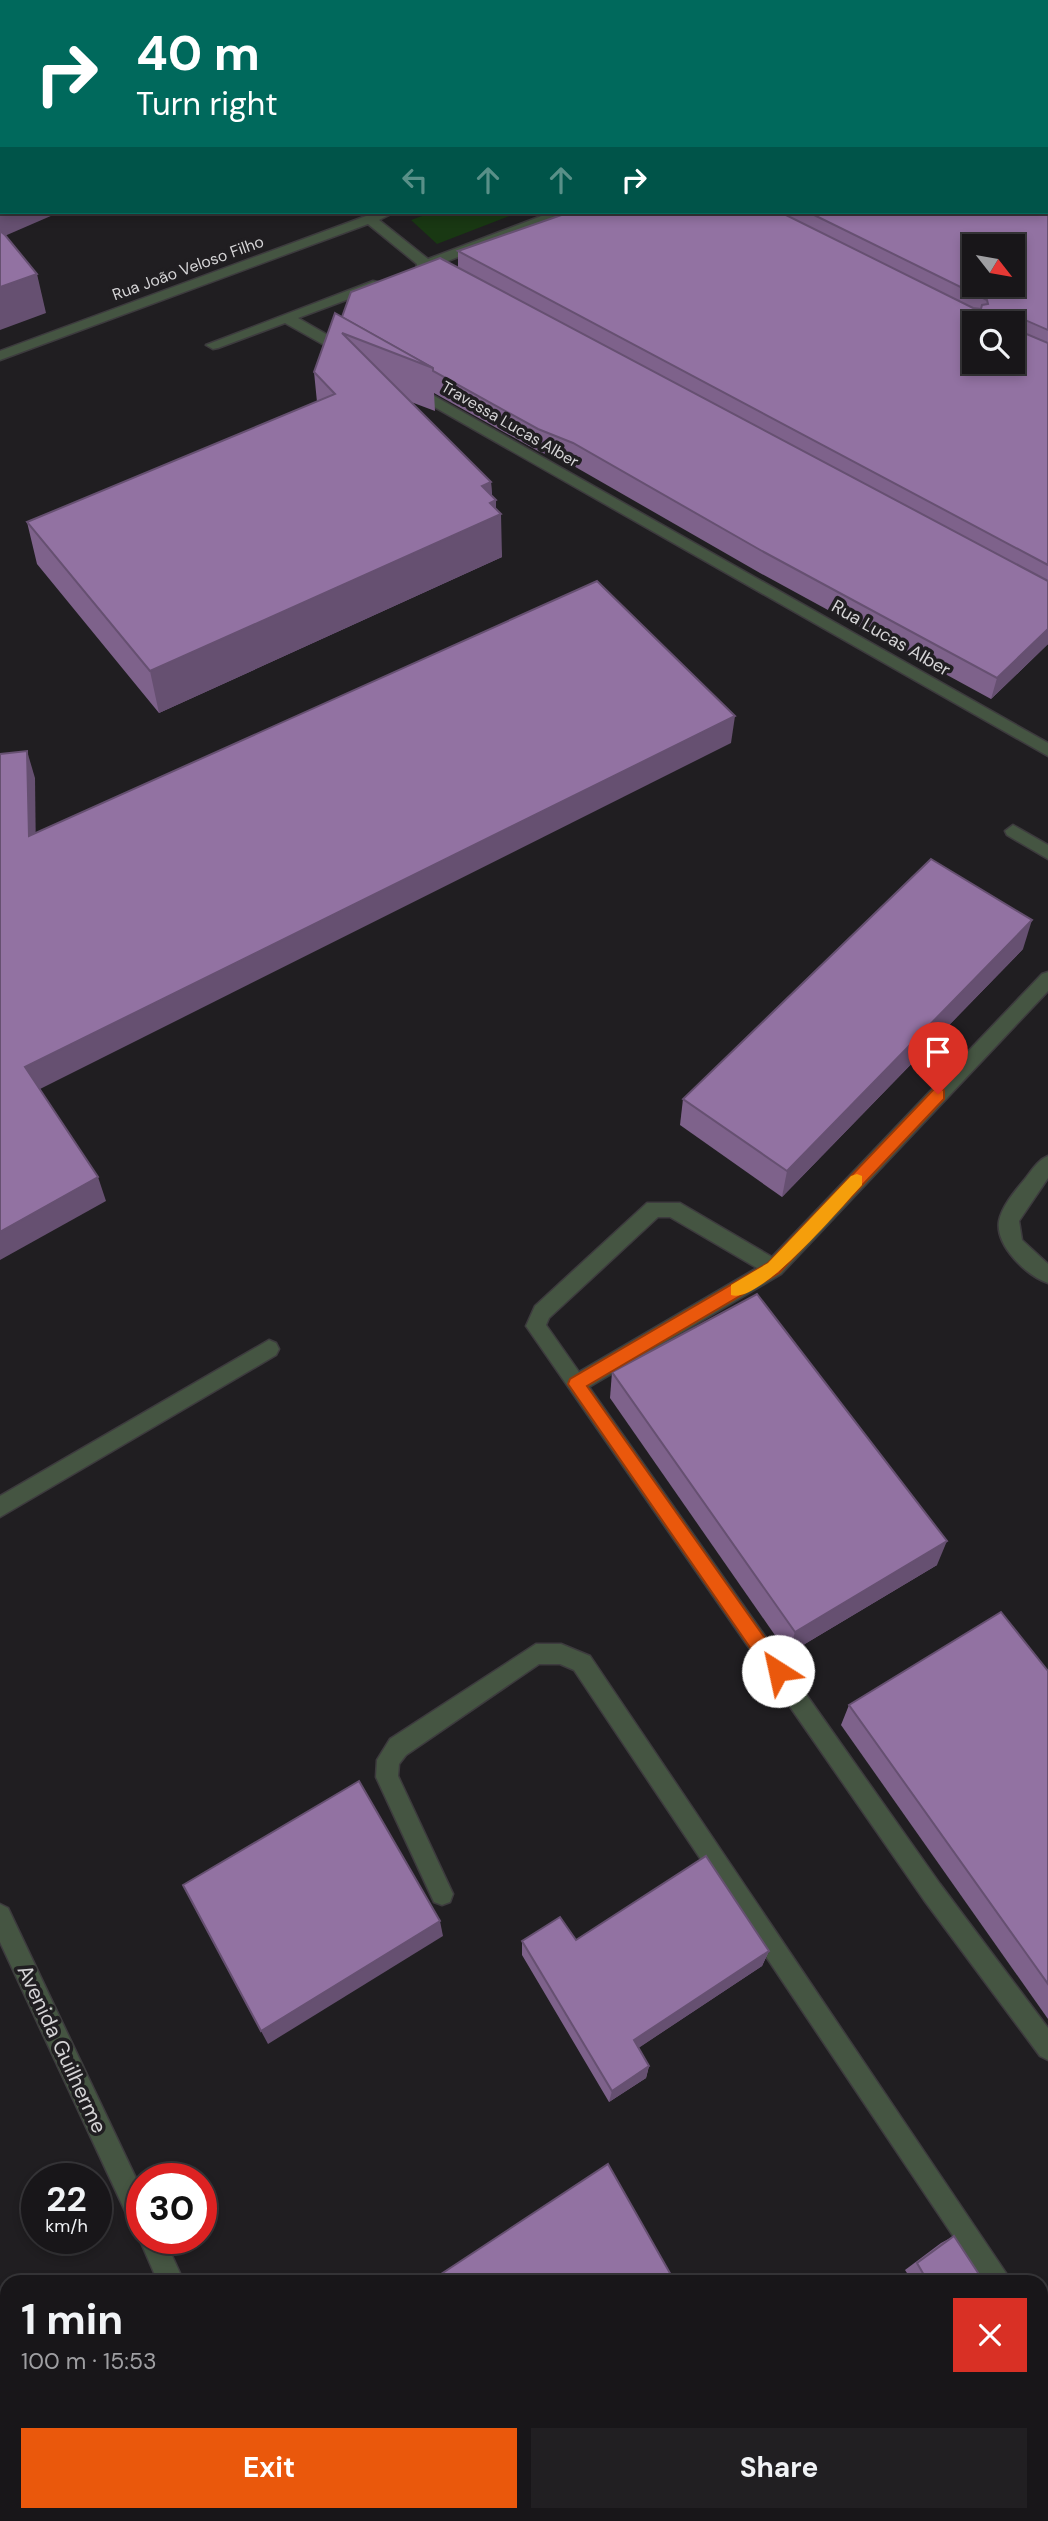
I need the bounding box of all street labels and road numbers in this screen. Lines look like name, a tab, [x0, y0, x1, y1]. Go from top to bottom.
street label: Rua João Veloso Filho	[109, 231, 267, 305]
street label: Travessa Lucas Alber	[437, 376, 583, 472]
street label: Rua Lucas Alber	[827, 594, 955, 682]
street label: Avenida Guilherme	[11, 1960, 113, 2138]

